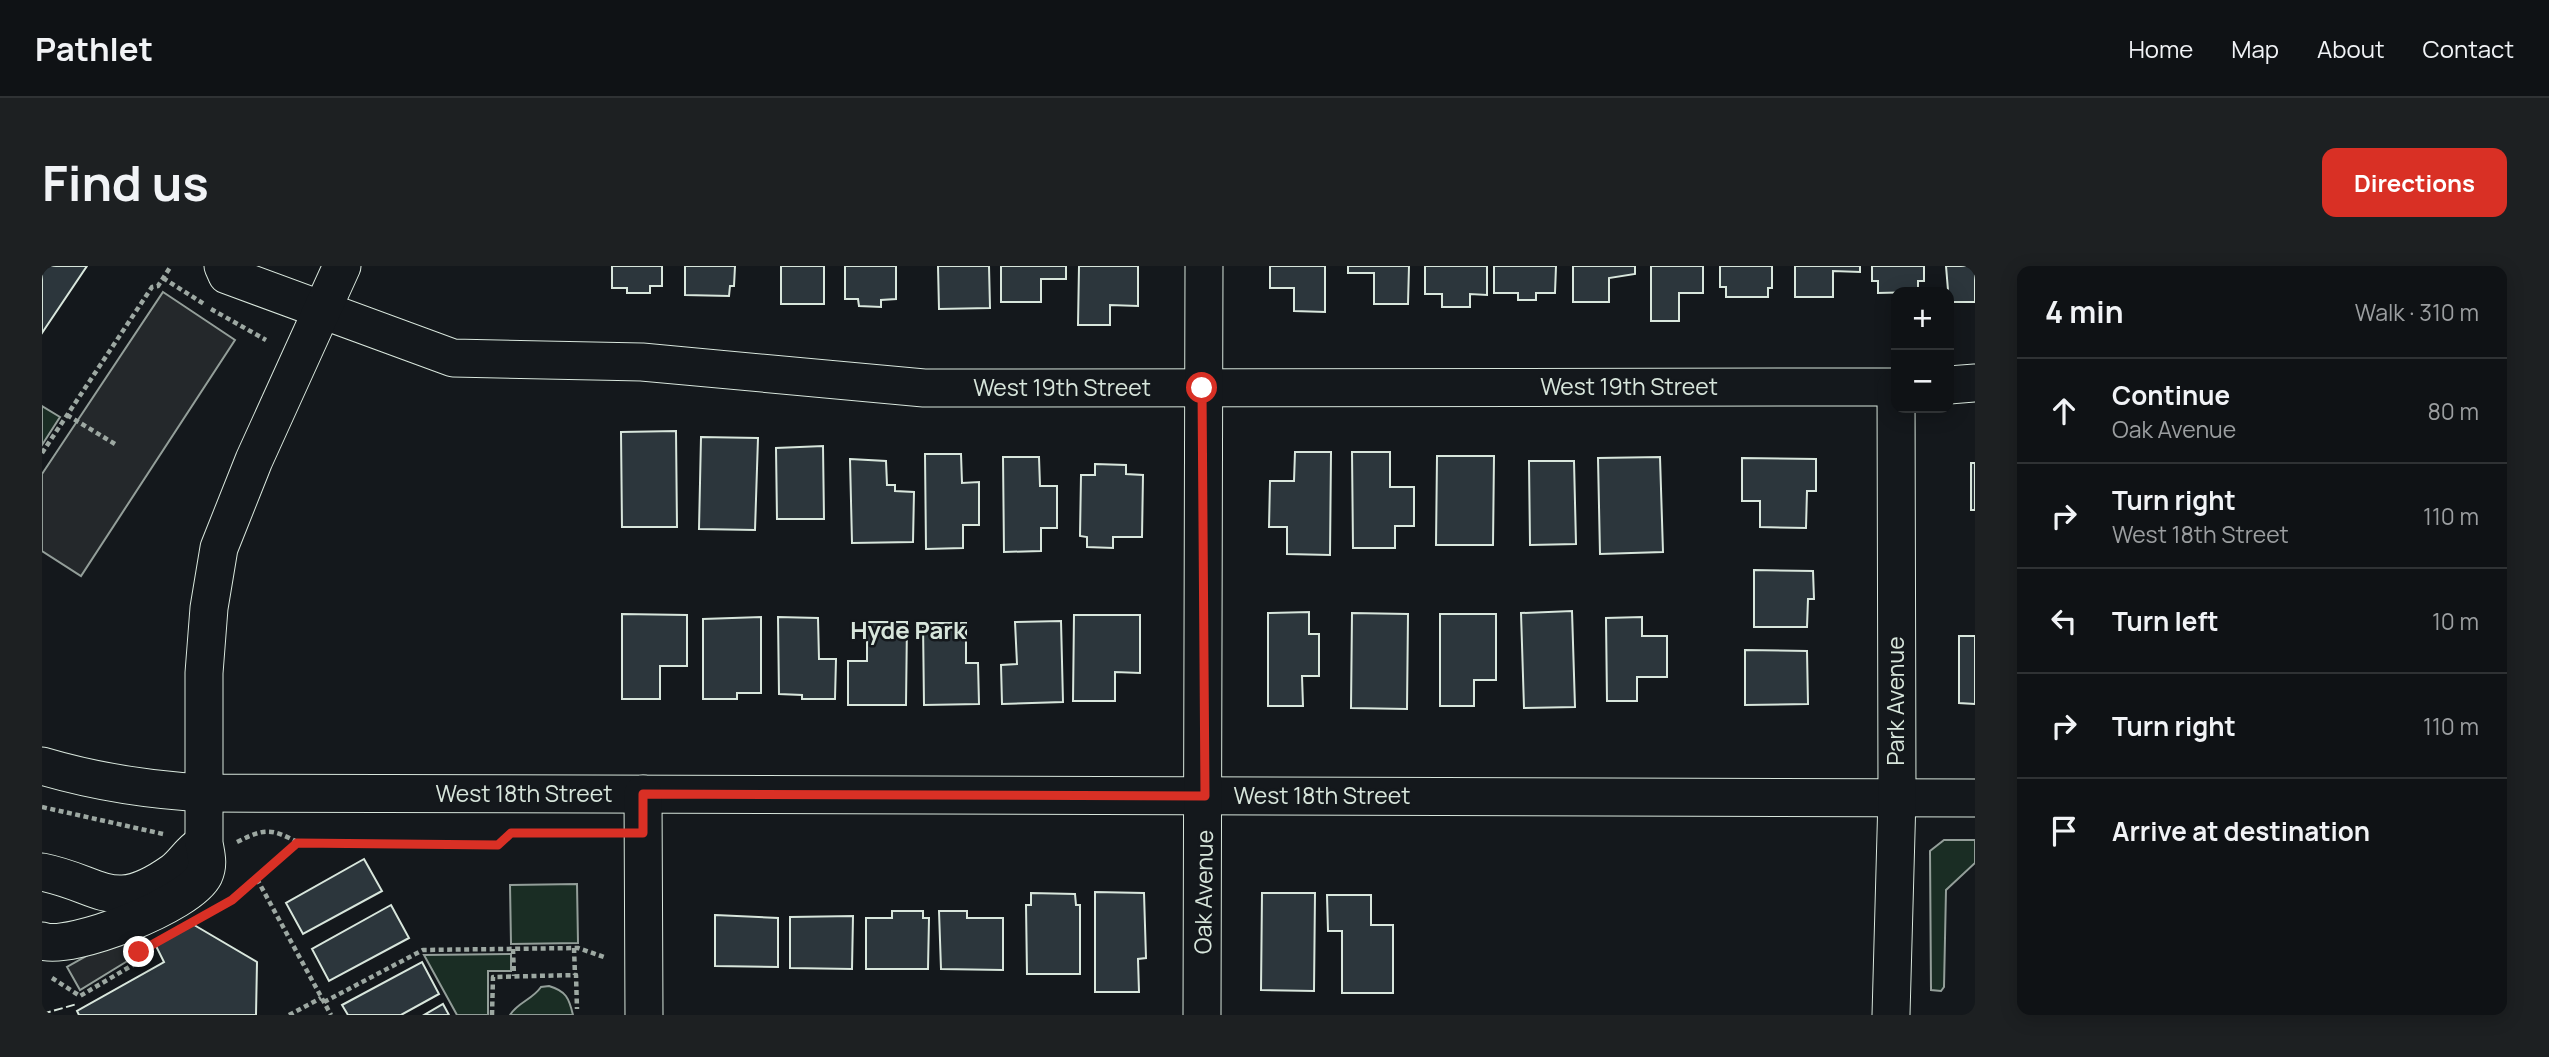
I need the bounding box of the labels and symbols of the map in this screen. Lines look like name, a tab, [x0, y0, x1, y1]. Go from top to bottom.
street label: West 19th Street	[1540, 370, 1718, 402]
street label: West 19th Street	[973, 371, 1151, 403]
route start	[1186, 372, 1217, 403]
district label: Hyde Park	[850, 613, 967, 646]
street label: Park Avenue	[1879, 636, 1911, 766]
street label: West 18th Street	[436, 777, 612, 809]
street label: West 18th Street	[1234, 779, 1410, 811]
street label: Oak Avenue	[1186, 830, 1220, 954]
route end	[123, 936, 154, 967]

